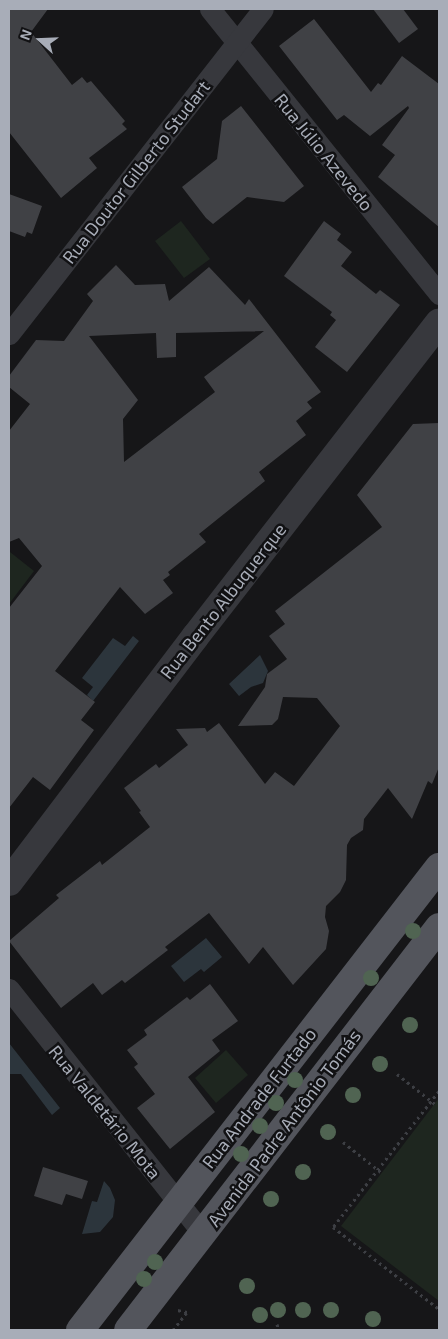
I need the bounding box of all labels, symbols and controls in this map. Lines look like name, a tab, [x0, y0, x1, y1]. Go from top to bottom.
north arrow	[15, 15, 65, 65]
text: N	[16, 27, 35, 42]
street label: Rua Doutor Gilberto Studart	[58, 76, 214, 268]
street label: Rua Júlio Azevedo	[270, 89, 378, 215]
street label: Rua Bento Albuquerque	[155, 519, 291, 683]
street label: Rua Andrade Furtado	[197, 1023, 321, 1173]
street label: Avenida Padre Antônio Tomás	[203, 1025, 365, 1231]
street label: Rua Valdetário Mota	[44, 1041, 166, 1183]

